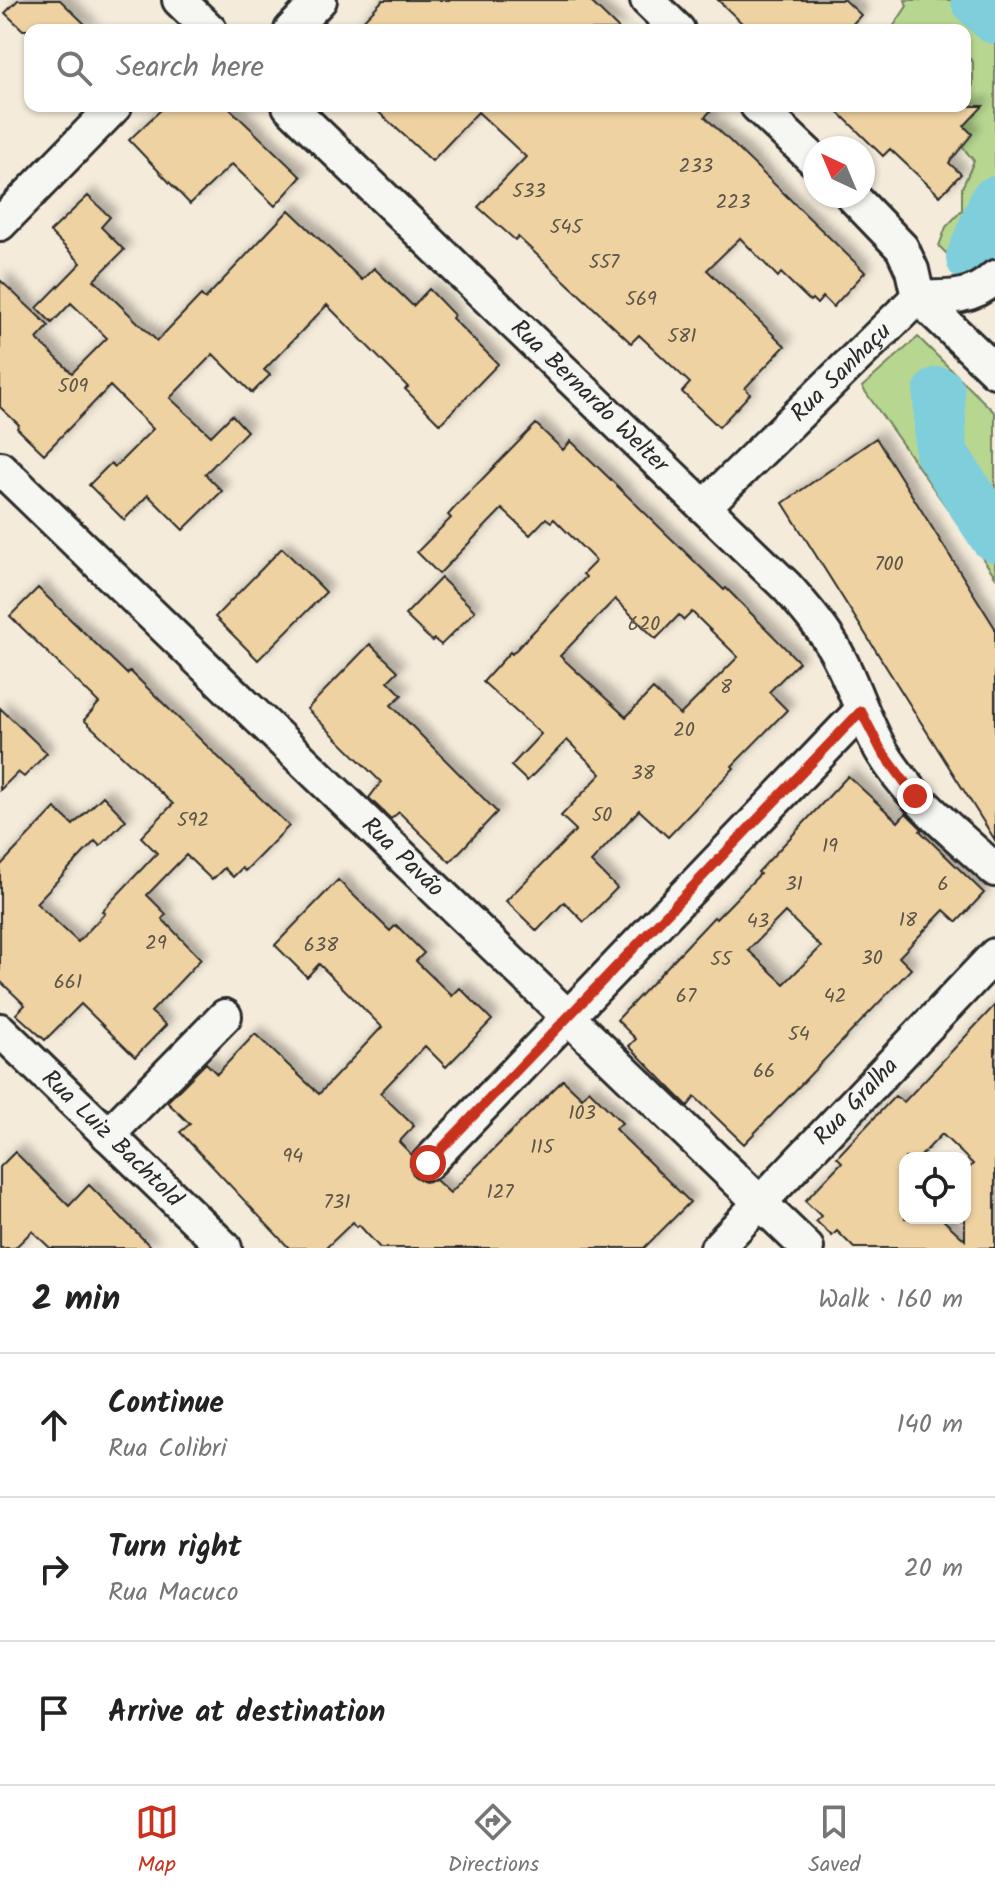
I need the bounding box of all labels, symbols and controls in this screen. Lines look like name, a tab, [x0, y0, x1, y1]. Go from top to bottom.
search box	[24, 24, 971, 112]
text: Search here	[116, 44, 264, 92]
icon: search	[52, 46, 96, 90]
north arrow	[803, 136, 875, 208]
house number: 233	[679, 151, 713, 183]
house number: 533	[512, 176, 546, 208]
house number: 223	[716, 187, 750, 219]
house number: 545	[550, 212, 584, 244]
house number: 557	[589, 247, 620, 279]
house number: 569	[625, 284, 657, 316]
street label: Rua Bernardo Welter	[501, 310, 680, 484]
street label: Rua Sanhaçu	[781, 313, 901, 432]
house number: 581	[667, 321, 697, 353]
house number: 509	[58, 371, 88, 403]
house number: 700	[874, 549, 904, 581]
house number: 620	[628, 609, 660, 641]
house number: 8	[720, 672, 733, 704]
house number: 20	[673, 715, 695, 747]
house number: 38	[631, 758, 656, 790]
route end	[897, 778, 933, 814]
house number: 50	[592, 800, 612, 832]
house number: 592	[177, 805, 209, 837]
street label: Rua Pavão	[352, 807, 453, 907]
house number: 19	[822, 831, 838, 863]
house number: 31	[785, 869, 803, 901]
house number: 6	[937, 869, 949, 901]
house number: 18	[899, 905, 918, 937]
house number: 43	[747, 906, 769, 938]
house number: 29	[145, 928, 167, 960]
house number: 638	[304, 930, 339, 962]
house number: 30	[861, 943, 883, 975]
house number: 55	[710, 944, 733, 976]
house number: 661	[54, 967, 82, 999]
house number: 67	[676, 981, 697, 1013]
house number: 42	[824, 981, 846, 1013]
house number: 54	[788, 1019, 810, 1051]
street label: Rua Gralha	[804, 1048, 908, 1155]
house number: 66	[753, 1056, 775, 1088]
street label: Rua Luiz Bachtold	[32, 1060, 193, 1218]
house number: 103	[568, 1098, 596, 1130]
house number: 115	[530, 1132, 555, 1164]
house number: 94	[283, 1141, 303, 1173]
route start	[410, 1145, 446, 1181]
map controls	[899, 1152, 971, 1224]
button: locate	[899, 1152, 971, 1224]
house number: 127	[486, 1177, 514, 1209]
house number: 731	[324, 1187, 350, 1219]
text: 2 min	[32, 1273, 120, 1327]
text: Walk · 160 m	[818, 1279, 963, 1321]
text: Continue	[108, 1380, 224, 1428]
icon: ahead	[32, 1403, 76, 1447]
text: 140 m	[896, 1404, 963, 1446]
text: Rua Colibri	[108, 1428, 227, 1470]
text: Turn right	[108, 1524, 241, 1572]
icon: right	[32, 1547, 76, 1591]
text: 20 m	[904, 1548, 963, 1590]
text: Rua Macuco	[108, 1572, 238, 1614]
text: Arrive at destination	[108, 1689, 385, 1737]
icon: arrive	[32, 1691, 76, 1735]
tab: Map	[135, 1800, 179, 1883]
tab: Directions	[448, 1800, 539, 1883]
tab: Saved	[808, 1800, 860, 1883]

